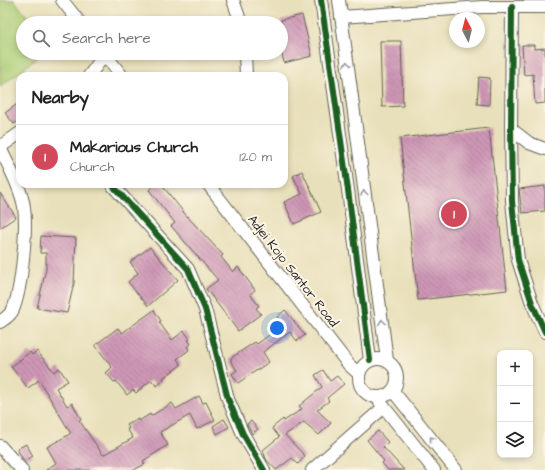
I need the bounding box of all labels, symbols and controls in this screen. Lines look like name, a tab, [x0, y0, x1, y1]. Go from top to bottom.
north arrow	[449, 12, 485, 48]
search box	[16, 16, 288, 60]
icon: search	[30, 27, 52, 49]
text: Search here	[62, 28, 151, 49]
one-way arrow	[343, 61, 352, 67]
text: Nearby	[32, 86, 89, 110]
text: Makarious Church	[70, 137, 198, 158]
text: 1	[44, 148, 46, 166]
text: 120 m	[239, 148, 272, 166]
text: Church	[70, 158, 114, 176]
one-way arrow	[360, 190, 369, 196]
pin: 1	[441, 199, 467, 229]
street label: Adjei Kojo Santor Road	[243, 211, 343, 331]
your location	[267, 318, 287, 338]
one-way arrow	[378, 319, 387, 325]
map controls	[497, 350, 533, 458]
button: +	[497, 350, 533, 386]
button: −	[497, 386, 533, 422]
button: layers	[497, 422, 533, 458]
one-way arrow	[430, 437, 437, 444]

